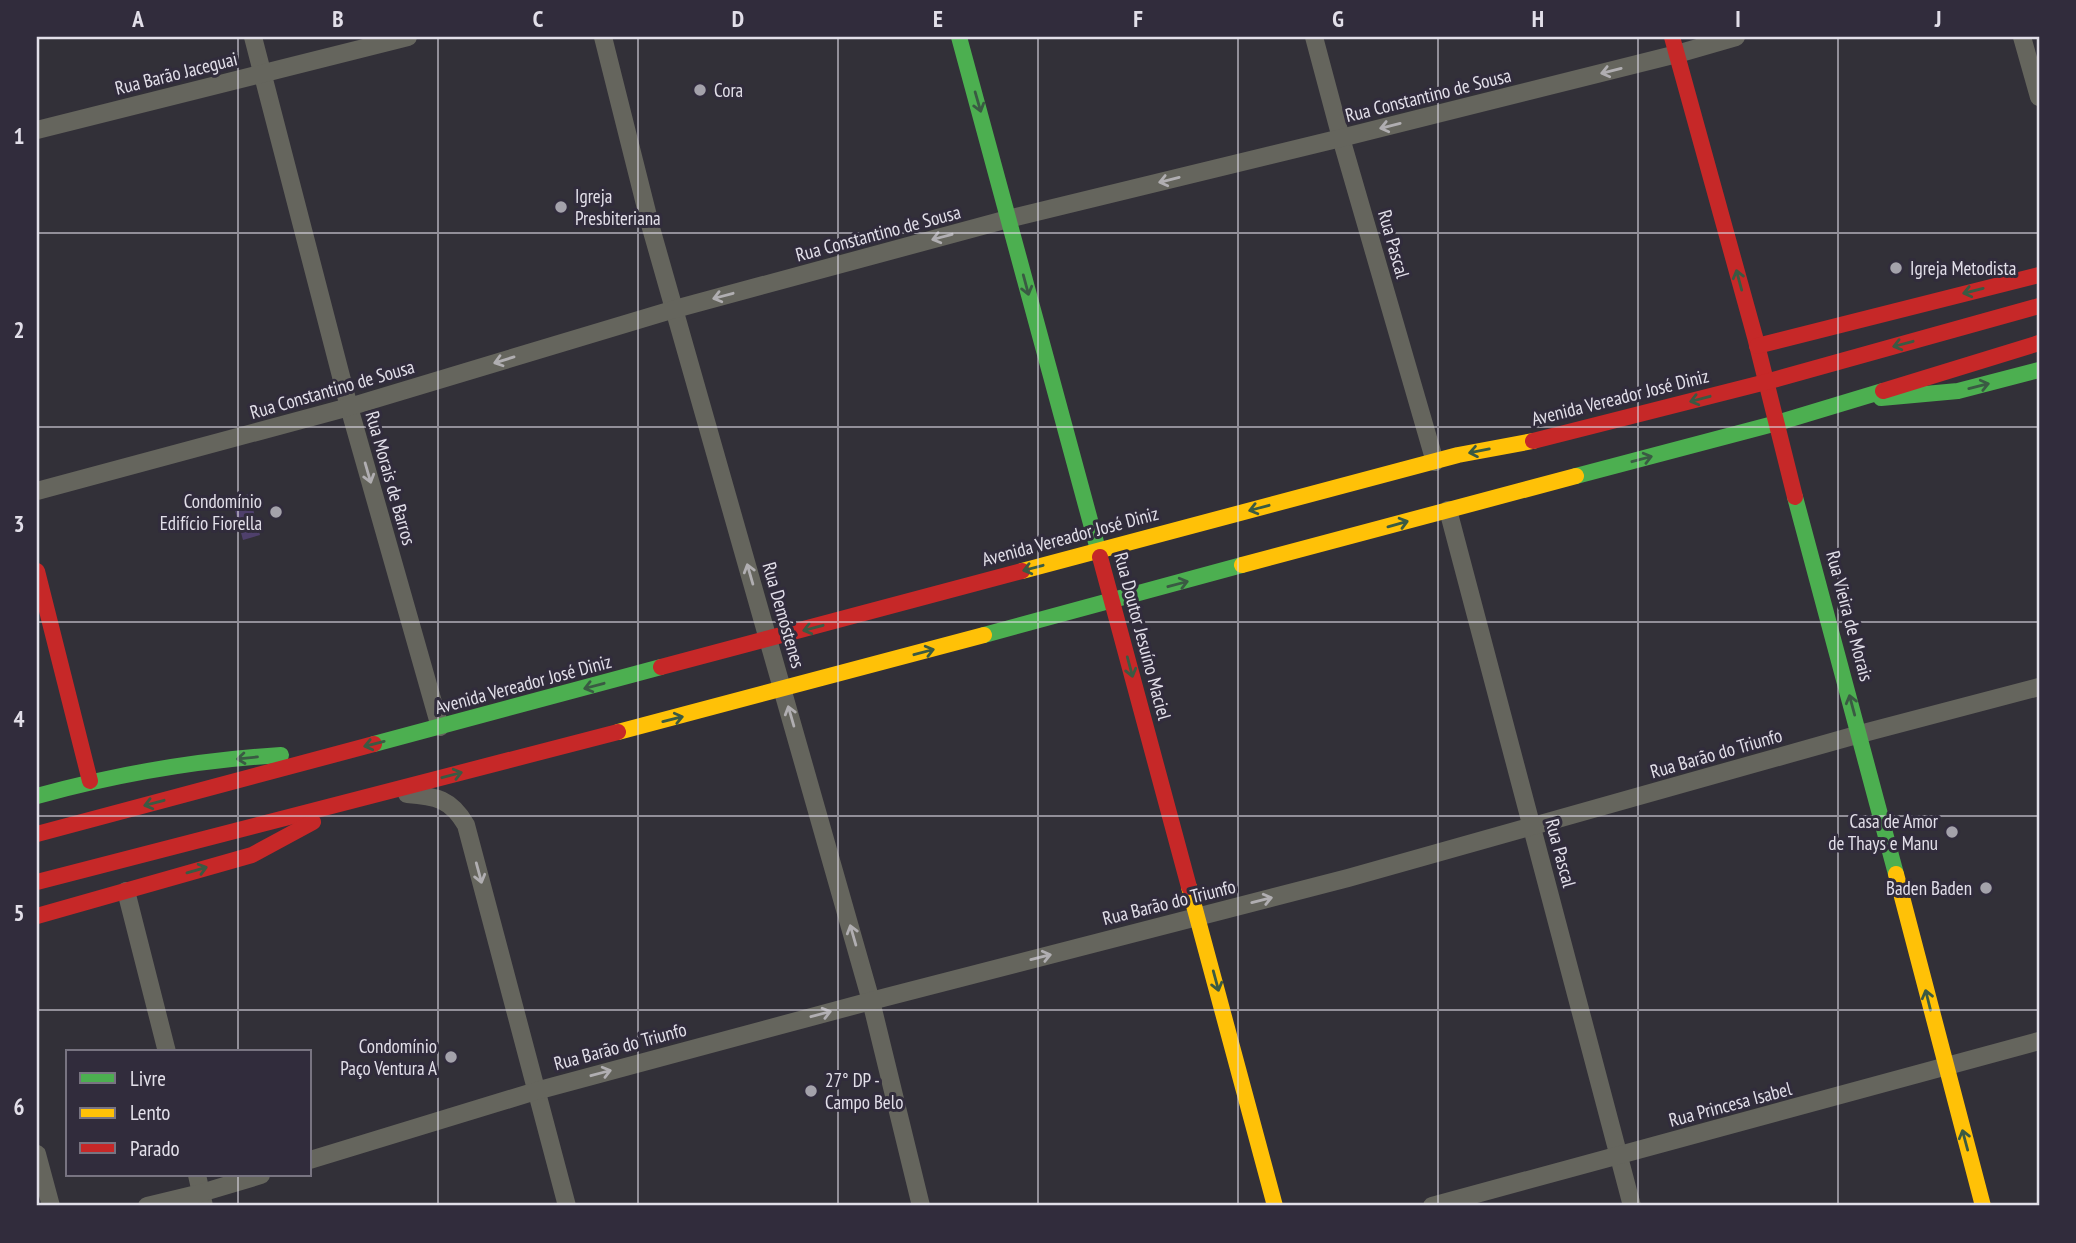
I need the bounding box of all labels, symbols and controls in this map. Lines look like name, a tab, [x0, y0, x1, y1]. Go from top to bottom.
text: A	[131, 4, 144, 33]
text: B	[332, 4, 344, 33]
text: C	[533, 4, 544, 33]
text: D	[732, 4, 744, 33]
text: E	[933, 4, 943, 33]
text: F	[1133, 4, 1143, 33]
text: G	[1332, 4, 1344, 33]
text: H	[1532, 4, 1544, 33]
text: I	[1735, 4, 1741, 33]
text: J	[1934, 4, 1941, 33]
street label: Rua Barão Jaceguai	[112, 46, 240, 100]
street label: Rua Constantino de Sousa	[1343, 63, 1513, 127]
one-way arrow	[1600, 65, 1622, 78]
place label: Cora	[714, 78, 743, 102]
marker: Cora	[692, 82, 708, 98]
one-way arrow	[972, 91, 985, 113]
one-way arrow	[1379, 120, 1402, 133]
text: 1	[14, 121, 25, 150]
one-way arrow	[1158, 174, 1181, 187]
place label: Igreja Presbiteriana	[575, 184, 661, 230]
marker: Igreja Presbiteriana	[553, 199, 569, 215]
street label: Rua Constantino de Sousa	[793, 199, 963, 267]
street label: Rua Pascal	[1373, 207, 1415, 281]
one-way arrow	[931, 231, 954, 244]
place label: Igreja Metodista	[1910, 256, 2016, 280]
marker: Igreja Metodista	[1888, 260, 1904, 276]
one-way arrow	[1732, 269, 1745, 292]
one-way arrow	[1020, 274, 1033, 296]
one-way arrow	[1962, 285, 1985, 298]
one-way arrow	[712, 290, 734, 303]
text: 2	[14, 315, 25, 344]
one-way arrow	[1892, 338, 1914, 351]
street label: Rua Constantino de Sousa	[247, 354, 417, 424]
one-way arrow	[494, 355, 516, 368]
street label: Avenida Vereador José Diniz	[1529, 363, 1711, 431]
one-way arrow	[1967, 379, 1990, 392]
one-way arrow	[1689, 393, 1712, 406]
street label: Rua Morais de Barros	[360, 408, 422, 548]
one-way arrow	[1468, 445, 1491, 459]
one-way arrow	[1630, 452, 1653, 465]
one-way arrow	[362, 461, 375, 484]
place label: Condomínio Edifício Fiorella	[160, 489, 262, 535]
street label: Avenida Vereador José Diniz	[979, 501, 1161, 571]
one-way arrow	[1248, 502, 1270, 515]
marker: Condomínio Edifício Fiorella	[268, 504, 284, 520]
text: 3	[14, 509, 25, 538]
one-way arrow	[1387, 516, 1409, 529]
street label: Rua Vieira de Morais	[1821, 548, 1879, 684]
street label: Rua Doutor Jesuíno Maciel	[1109, 550, 1177, 723]
street label: Rua Demóstenes	[757, 559, 811, 671]
one-way arrow	[1022, 562, 1045, 575]
one-way arrow	[743, 563, 756, 585]
one-way arrow	[1167, 576, 1189, 589]
one-way arrow	[802, 622, 824, 635]
one-way arrow	[912, 645, 935, 658]
street label: Avenida Vereador José Diniz	[432, 649, 614, 719]
one-way arrow	[1124, 655, 1137, 678]
one-way arrow	[583, 681, 605, 694]
one-way arrow	[1845, 694, 1858, 716]
text: 4	[14, 704, 25, 733]
one-way arrow	[783, 706, 796, 728]
one-way arrow	[661, 711, 683, 724]
street label: Rua Barão do Triunfo	[1647, 723, 1785, 783]
one-way arrow	[363, 738, 386, 751]
one-way arrow	[236, 751, 259, 764]
one-way arrow	[440, 768, 463, 781]
one-way arrow	[144, 797, 166, 810]
place label: Casa de Amor de Thays e Manu	[1828, 809, 1939, 855]
street label: Rua Pascal	[1540, 816, 1582, 890]
marker: Casa de Amor de Thays e Manu	[1944, 824, 1960, 840]
one-way arrow	[473, 861, 486, 884]
one-way arrow	[185, 863, 207, 876]
street label: Rua Barão do Triunfo	[1100, 874, 1238, 930]
place label: Baden Baden	[1886, 876, 1972, 900]
marker: Baden Baden	[1978, 880, 1994, 896]
one-way arrow	[1250, 893, 1273, 906]
text: 5	[14, 898, 25, 927]
one-way arrow	[845, 924, 858, 946]
one-way arrow	[1030, 950, 1052, 963]
one-way arrow	[1210, 970, 1223, 992]
one-way arrow	[1921, 989, 1935, 1012]
one-way arrow	[809, 1007, 832, 1020]
street label: Rua Barão do Triunfo	[551, 1017, 689, 1075]
place label: Condomínio Paço Ventura A	[340, 1034, 437, 1080]
marker: Condomínio Paço Ventura A	[443, 1049, 459, 1065]
legend	[66, 1050, 312, 1176]
text: Livre	[130, 1065, 166, 1092]
one-way arrow	[590, 1066, 612, 1079]
place label: 27° DP - Campo Belo	[825, 1068, 903, 1114]
street label: Rua Princesa Isabel	[1666, 1076, 1795, 1132]
marker: 27° DP - Campo Belo	[803, 1083, 819, 1099]
text: 6	[14, 1092, 25, 1121]
text: Lento	[130, 1099, 170, 1126]
one-way arrow	[1958, 1130, 1971, 1152]
text: Parado	[130, 1135, 180, 1162]

